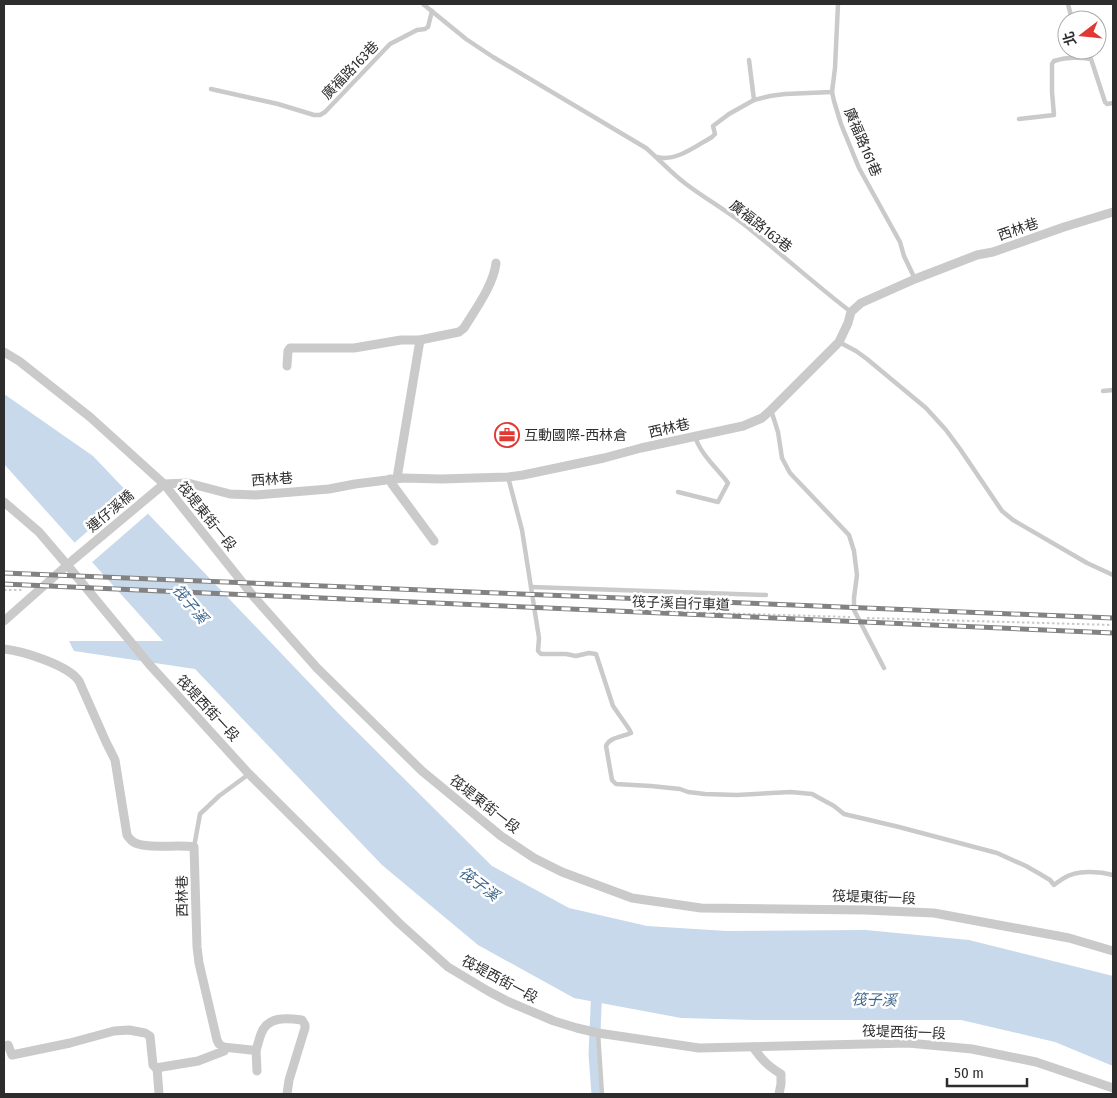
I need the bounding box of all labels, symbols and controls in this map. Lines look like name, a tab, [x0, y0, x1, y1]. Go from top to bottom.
north arrow	[1057, 10, 1107, 60]
text: 北	[1060, 29, 1080, 48]
street label: 廣福路163巷	[318, 38, 382, 103]
street label: 廣福路161巷	[840, 105, 885, 179]
street label: 廣福路163巷	[726, 197, 795, 256]
street label: 西林巷	[996, 215, 1041, 244]
street label: 西林巷	[647, 415, 691, 441]
office icon: 互動國際-西林倉	[494, 422, 520, 448]
place label: 互動國際-西林倉	[524, 427, 627, 444]
street label: 西林巷	[250, 470, 294, 489]
street label: 筏堤東街一段	[174, 478, 240, 554]
street label: 連仔溪橋	[83, 487, 137, 536]
water label: 筏子溪	[169, 581, 213, 629]
street label: 筏子溪自行車道	[632, 593, 730, 614]
street label: 筏堤西街一段	[173, 672, 242, 745]
street label: 筏堤東街一段	[446, 772, 523, 837]
water label: 筏子溪	[456, 863, 504, 906]
street label: 西林巷	[174, 875, 191, 917]
street label: 筏堤東街一段	[832, 888, 916, 907]
street label: 筏堤西街一段	[459, 952, 541, 1007]
water label: 筏子溪	[851, 991, 899, 1009]
street label: 筏堤西街一段	[862, 1023, 946, 1042]
scale bar	[947, 1056, 1027, 1088]
text: 50 m	[954, 1064, 984, 1082]

